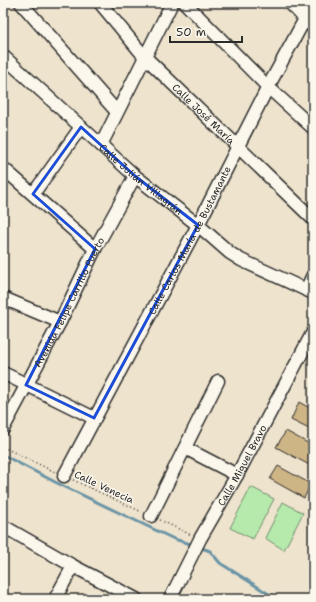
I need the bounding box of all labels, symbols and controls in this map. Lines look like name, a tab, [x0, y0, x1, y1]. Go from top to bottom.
scale bar	[170, 18, 242, 44]
text: 50 m	[176, 24, 206, 40]
street label: Calle José María	[170, 81, 238, 147]
street label: Calle Julián Villagrán	[97, 140, 185, 217]
street label: Calle Carlos María de Bustamante	[145, 163, 234, 317]
street label: Avenida Felipe Carrillo Puerto	[31, 235, 107, 370]
street label: Calle Miguel Bravo	[214, 422, 269, 508]
street label: Calle Venecia	[72, 468, 136, 507]

